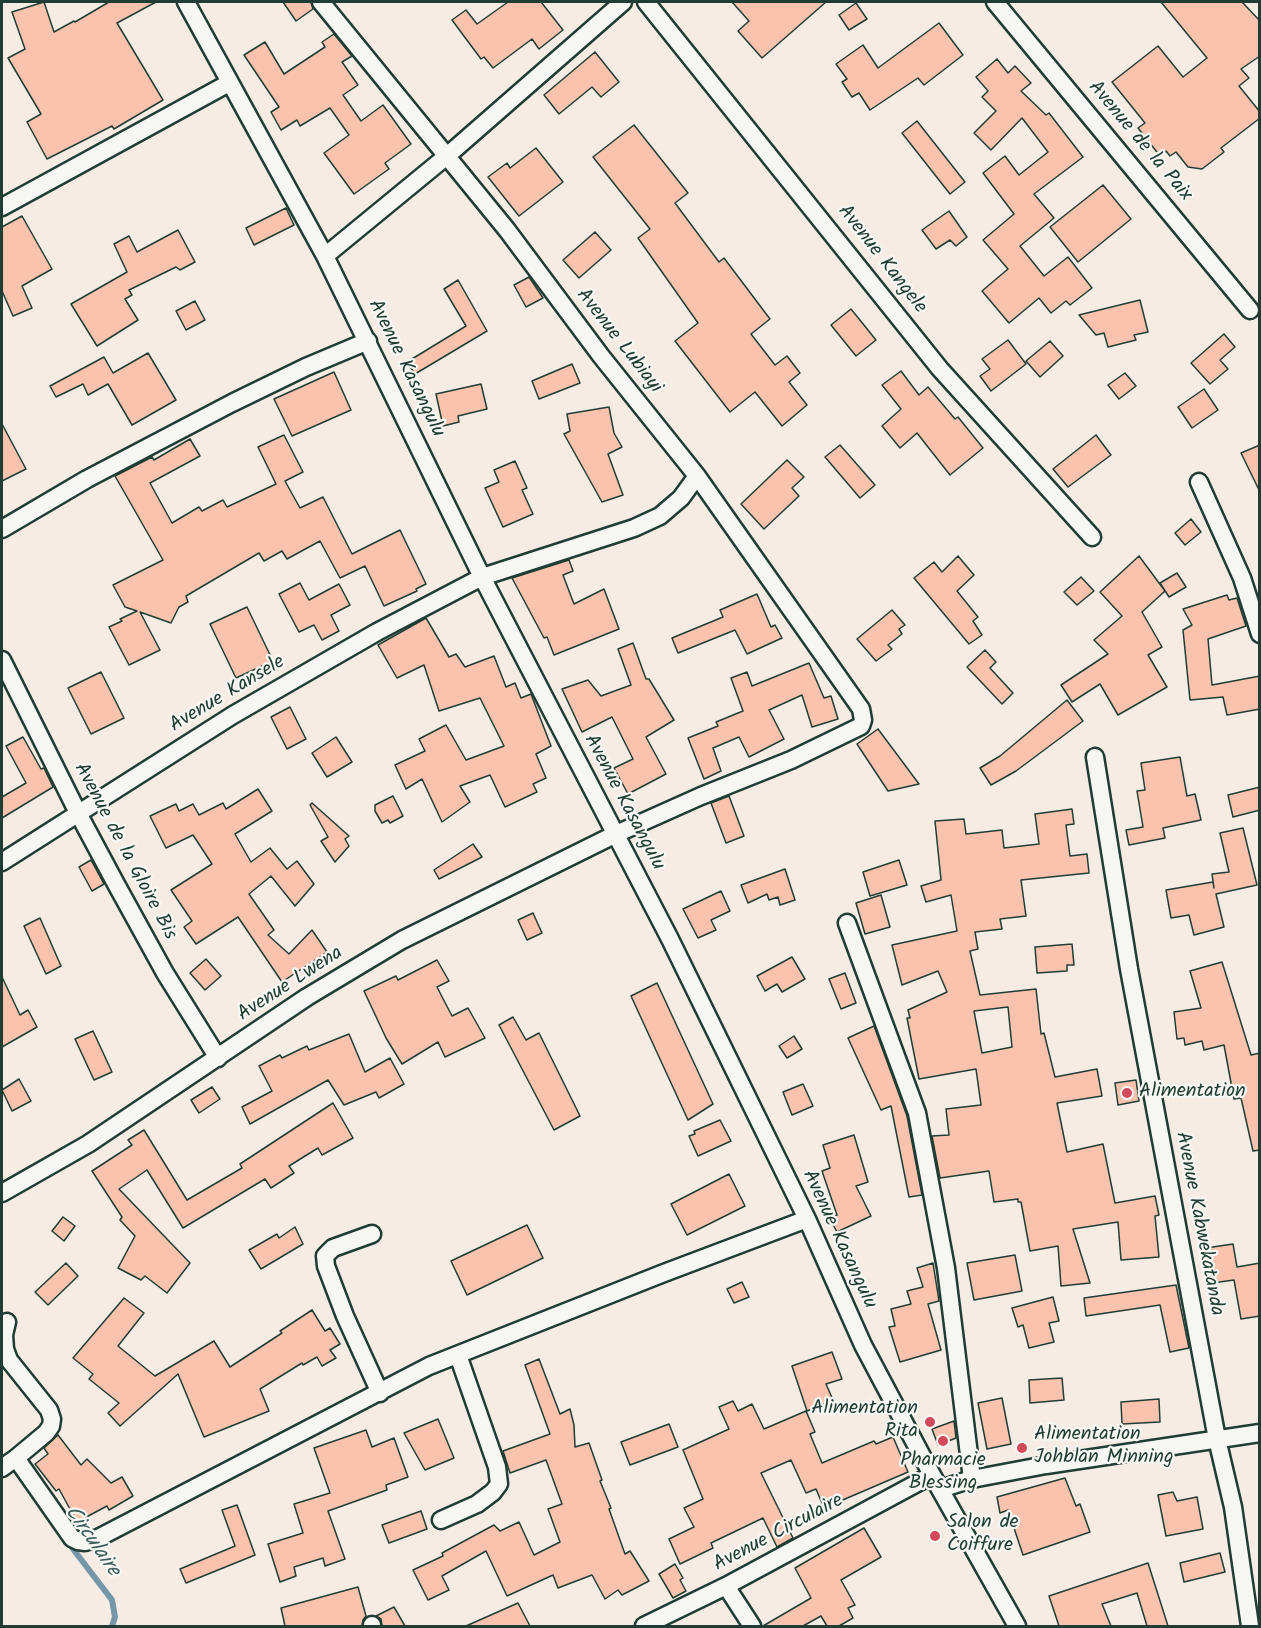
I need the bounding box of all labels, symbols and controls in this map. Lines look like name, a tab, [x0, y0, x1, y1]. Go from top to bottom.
street label: Avenue de la Paix	[1082, 77, 1196, 207]
street label: Avenue Kangele	[831, 201, 931, 319]
street label: Avenue Lubiayi	[570, 285, 666, 399]
street label: Avenue Kasangulu	[361, 296, 449, 442]
street label: Avenue Kansele	[166, 651, 290, 739]
street label: Avenue Kasangulu	[577, 731, 669, 875]
street label: Avenue de la Gloire Bis	[67, 759, 181, 945]
street label: Avenue Lwena	[234, 942, 348, 1028]
place label: Alimentation	[1139, 1081, 1246, 1105]
marker: Alimentation	[1120, 1086, 1134, 1100]
street label: Avenue Kabwekatanda	[1168, 1130, 1228, 1318]
street label: Avenue Kasangulu	[795, 1167, 881, 1313]
place label: Alimentation Rita	[811, 1398, 918, 1445]
marker: Alimentation Rita	[923, 1415, 937, 1429]
place label: Alimentation Johblan Minning	[1034, 1424, 1173, 1471]
marker: Pharmacie Blessing	[936, 1434, 950, 1448]
marker: Alimentation Johblan Minning	[1015, 1441, 1029, 1455]
place label: Pharmacie Blessing	[900, 1450, 986, 1497]
street label: Avenue Circulaire	[710, 1490, 848, 1578]
water label: Circulaire	[58, 1502, 124, 1582]
place label: Salon de Coiffure	[947, 1512, 1019, 1559]
marker: Salon de Coiffure	[928, 1529, 942, 1543]

